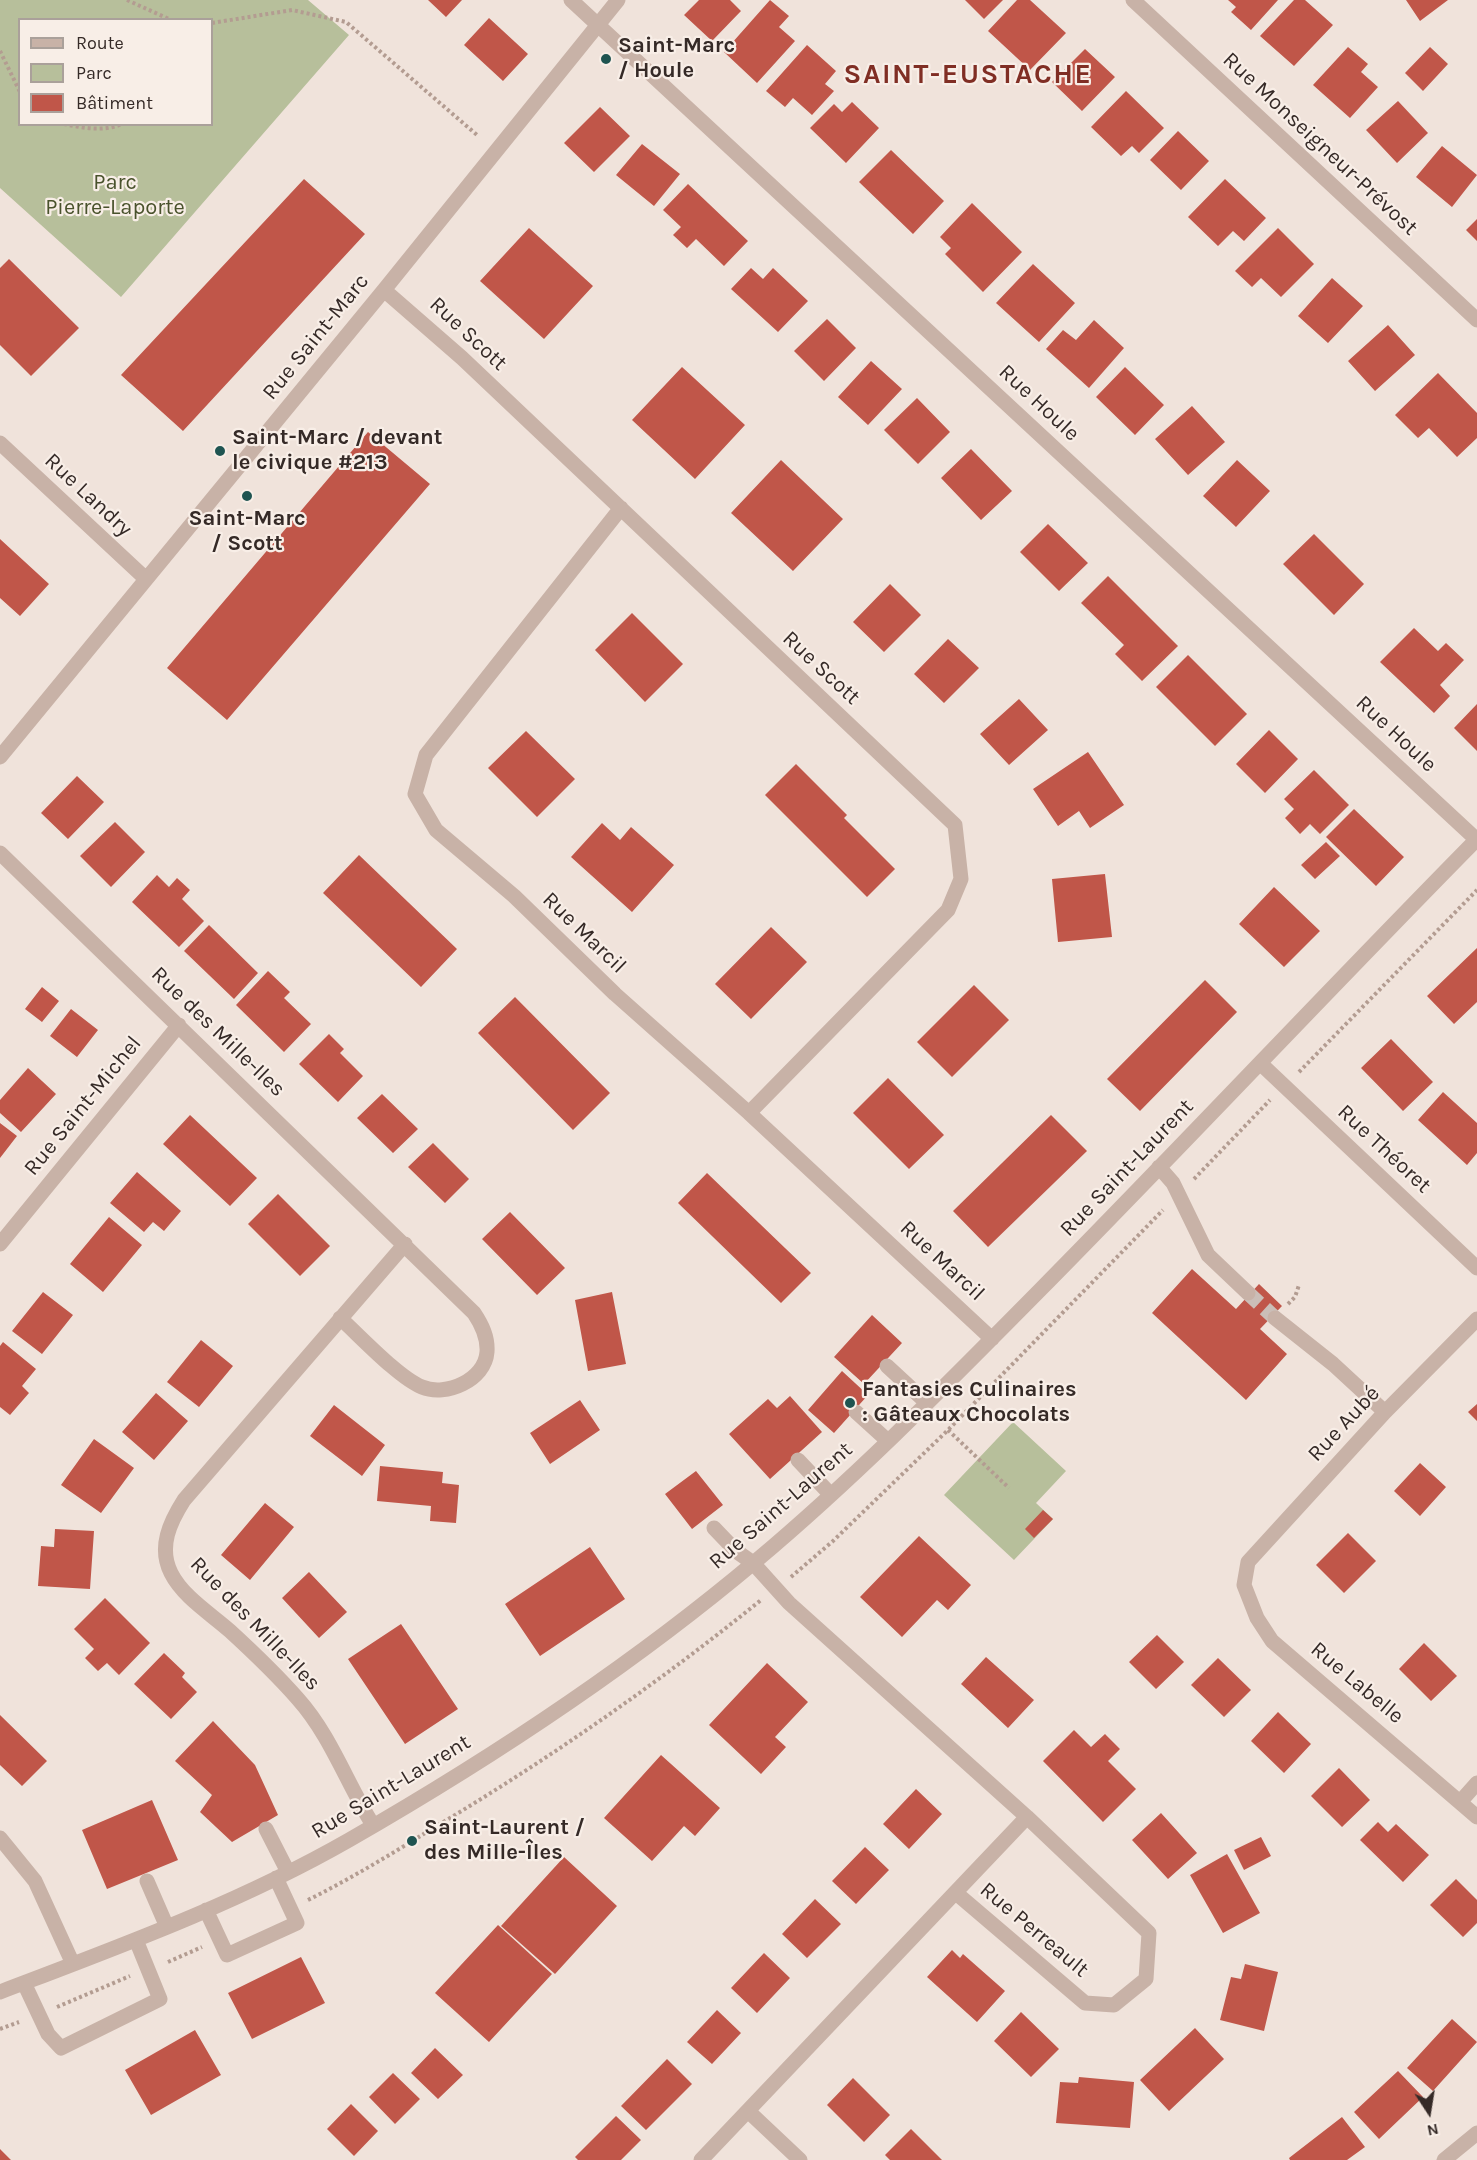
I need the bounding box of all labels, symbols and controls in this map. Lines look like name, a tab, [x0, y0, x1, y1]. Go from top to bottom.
legend	[18, 18, 213, 126]
text: Route	[76, 32, 124, 54]
place label: Saint-Marc / Houle	[618, 33, 735, 84]
street label: Rue Monseigneur-Prévost	[1217, 47, 1423, 241]
marker: Saint-Marc / Houle	[599, 52, 613, 66]
district label: SAINT-EUSTACHE	[844, 58, 1092, 92]
text: Parc	[76, 62, 112, 84]
text: Bâtiment	[76, 92, 153, 114]
park label: Parc Pierre-Laporte	[45, 170, 185, 222]
street label: Rue Saint-Marc	[257, 269, 375, 405]
street label: Rue Scott	[424, 291, 512, 377]
street label: Rue Houle	[993, 359, 1085, 447]
place label: Saint-Marc / devant le civique #213	[232, 425, 442, 476]
marker: Saint-Marc / devant le civique #213	[213, 444, 227, 458]
street label: Rue Landry	[39, 448, 137, 542]
marker: Saint-Marc / Scott	[240, 489, 254, 503]
place label: Saint-Marc / Scott	[188, 506, 306, 558]
street label: Rue Scott	[777, 625, 865, 711]
street label: Rue Houle	[1350, 690, 1442, 778]
street label: Rue Marcil	[537, 887, 631, 979]
street label: Rue des Mille-Iles	[146, 961, 290, 1103]
street label: Rue Saint-Michel	[19, 1031, 147, 1181]
street label: Rue Saint-Laurent	[1055, 1094, 1199, 1242]
street label: Rue Théoret	[1332, 1099, 1436, 1199]
street label: Rue Marcil	[894, 1215, 990, 1307]
place label: Fantasies Culinaires : Gâteaux Chocolats	[862, 1377, 1077, 1428]
street label: Rue Aubé	[1302, 1381, 1386, 1467]
marker: Fantasies Culinaires : Gâteaux Chocolats	[843, 1396, 857, 1410]
street label: Rue Saint-Laurent	[704, 1437, 858, 1575]
street label: Rue des Mille-Iles	[184, 1552, 326, 1696]
street label: Rue Labelle	[1305, 1636, 1409, 1730]
street label: Rue Saint-Laurent	[307, 1729, 475, 1845]
place label: Saint-Laurent / des Mille-Îles	[424, 1815, 585, 1867]
marker: Saint-Laurent / des Mille-Îles	[405, 1834, 419, 1848]
street label: Rue Perreault	[974, 1877, 1094, 1983]
north arrow	[1399, 2082, 1459, 2142]
text: N	[1425, 2120, 1440, 2141]

